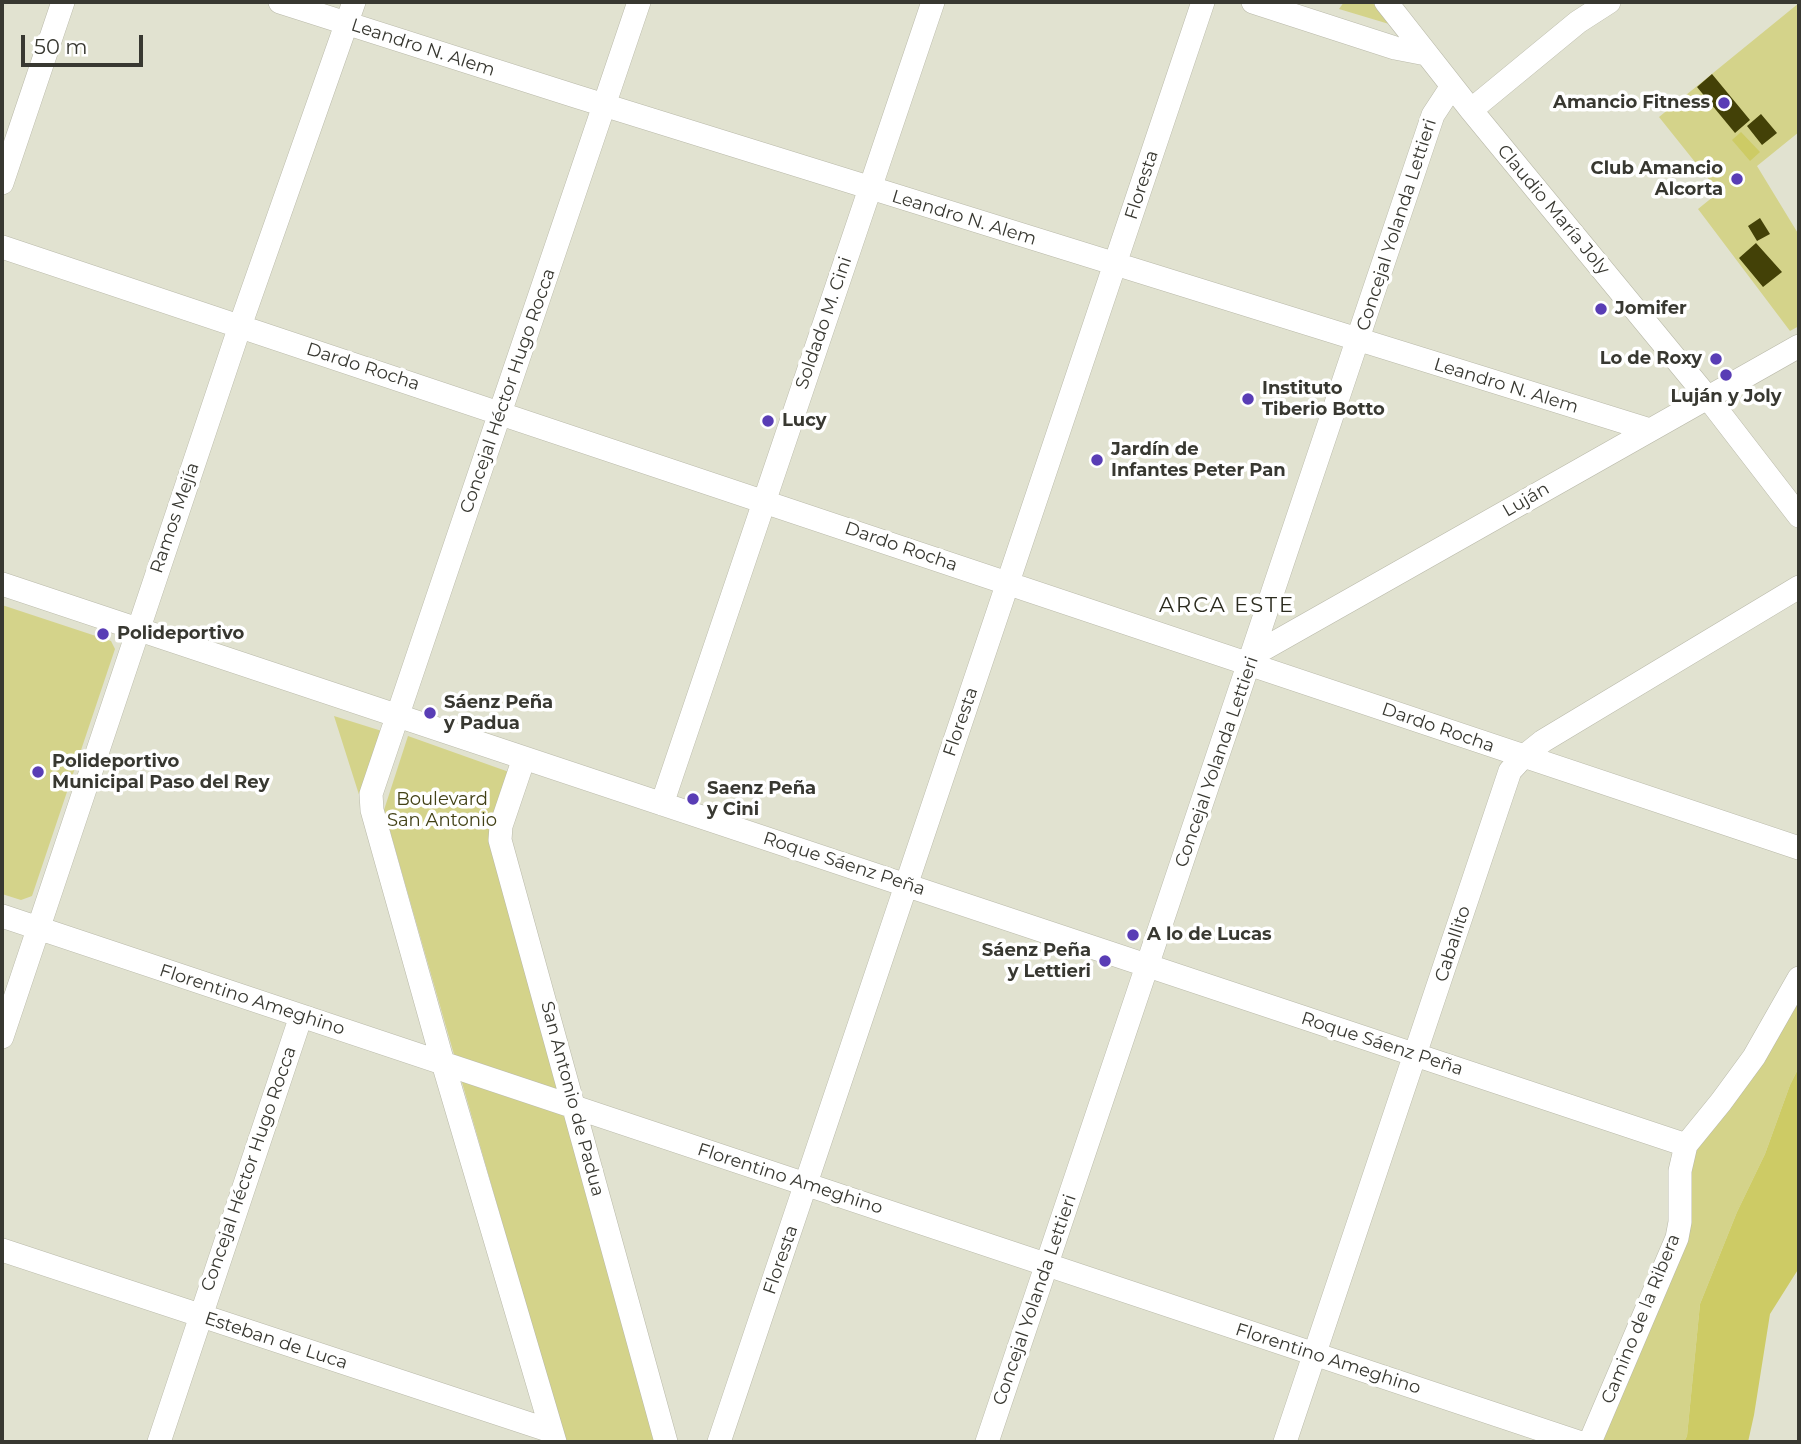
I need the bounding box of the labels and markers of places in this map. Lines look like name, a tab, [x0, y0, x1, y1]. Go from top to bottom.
place label: Amancio Fitness	[1553, 92, 1710, 114]
marker: Amancio Fitness	[1716, 95, 1732, 111]
place label: Club Amancio Alcorta	[1591, 158, 1723, 200]
marker: Club Amancio Alcorta	[1729, 171, 1745, 187]
place label: Jomifer	[1615, 298, 1687, 320]
marker: Jomifer	[1593, 301, 1609, 317]
place label: Lo de Roxy	[1600, 348, 1702, 370]
marker: Lo de Roxy	[1708, 351, 1724, 367]
marker: Luján y Joly	[1718, 367, 1734, 383]
place label: Instituto Tiberio Botto	[1262, 378, 1385, 420]
place label: Luján y Joly	[1671, 386, 1781, 408]
marker: Instituto Tiberio Botto	[1240, 391, 1256, 407]
place label: Lucy	[782, 410, 827, 432]
marker: Lucy	[760, 413, 776, 429]
place label: Jardín de Infantes Peter Pan	[1111, 439, 1286, 482]
marker: Jardín de Infantes Peter Pan	[1089, 452, 1105, 468]
place label: Polideportivo	[117, 623, 244, 645]
marker: Polideportivo	[95, 626, 111, 642]
place label: Sáenz Peña y Padua	[444, 692, 553, 734]
marker: Sáenz Peña y Padua	[422, 705, 438, 721]
place label: Polideportivo Municipal Paso del Rey	[52, 751, 269, 794]
marker: Polideportivo Municipal Paso del Rey	[30, 764, 46, 780]
place label: Saenz Peña y Cini	[707, 778, 816, 820]
marker: Saenz Peña y Cini	[685, 791, 701, 807]
place label: A lo de Lucas	[1147, 924, 1272, 946]
marker: A lo de Lucas	[1125, 927, 1141, 943]
place label: Sáenz Peña y Lettieri	[982, 940, 1091, 982]
marker: Sáenz Peña y Lettieri	[1097, 953, 1113, 969]

